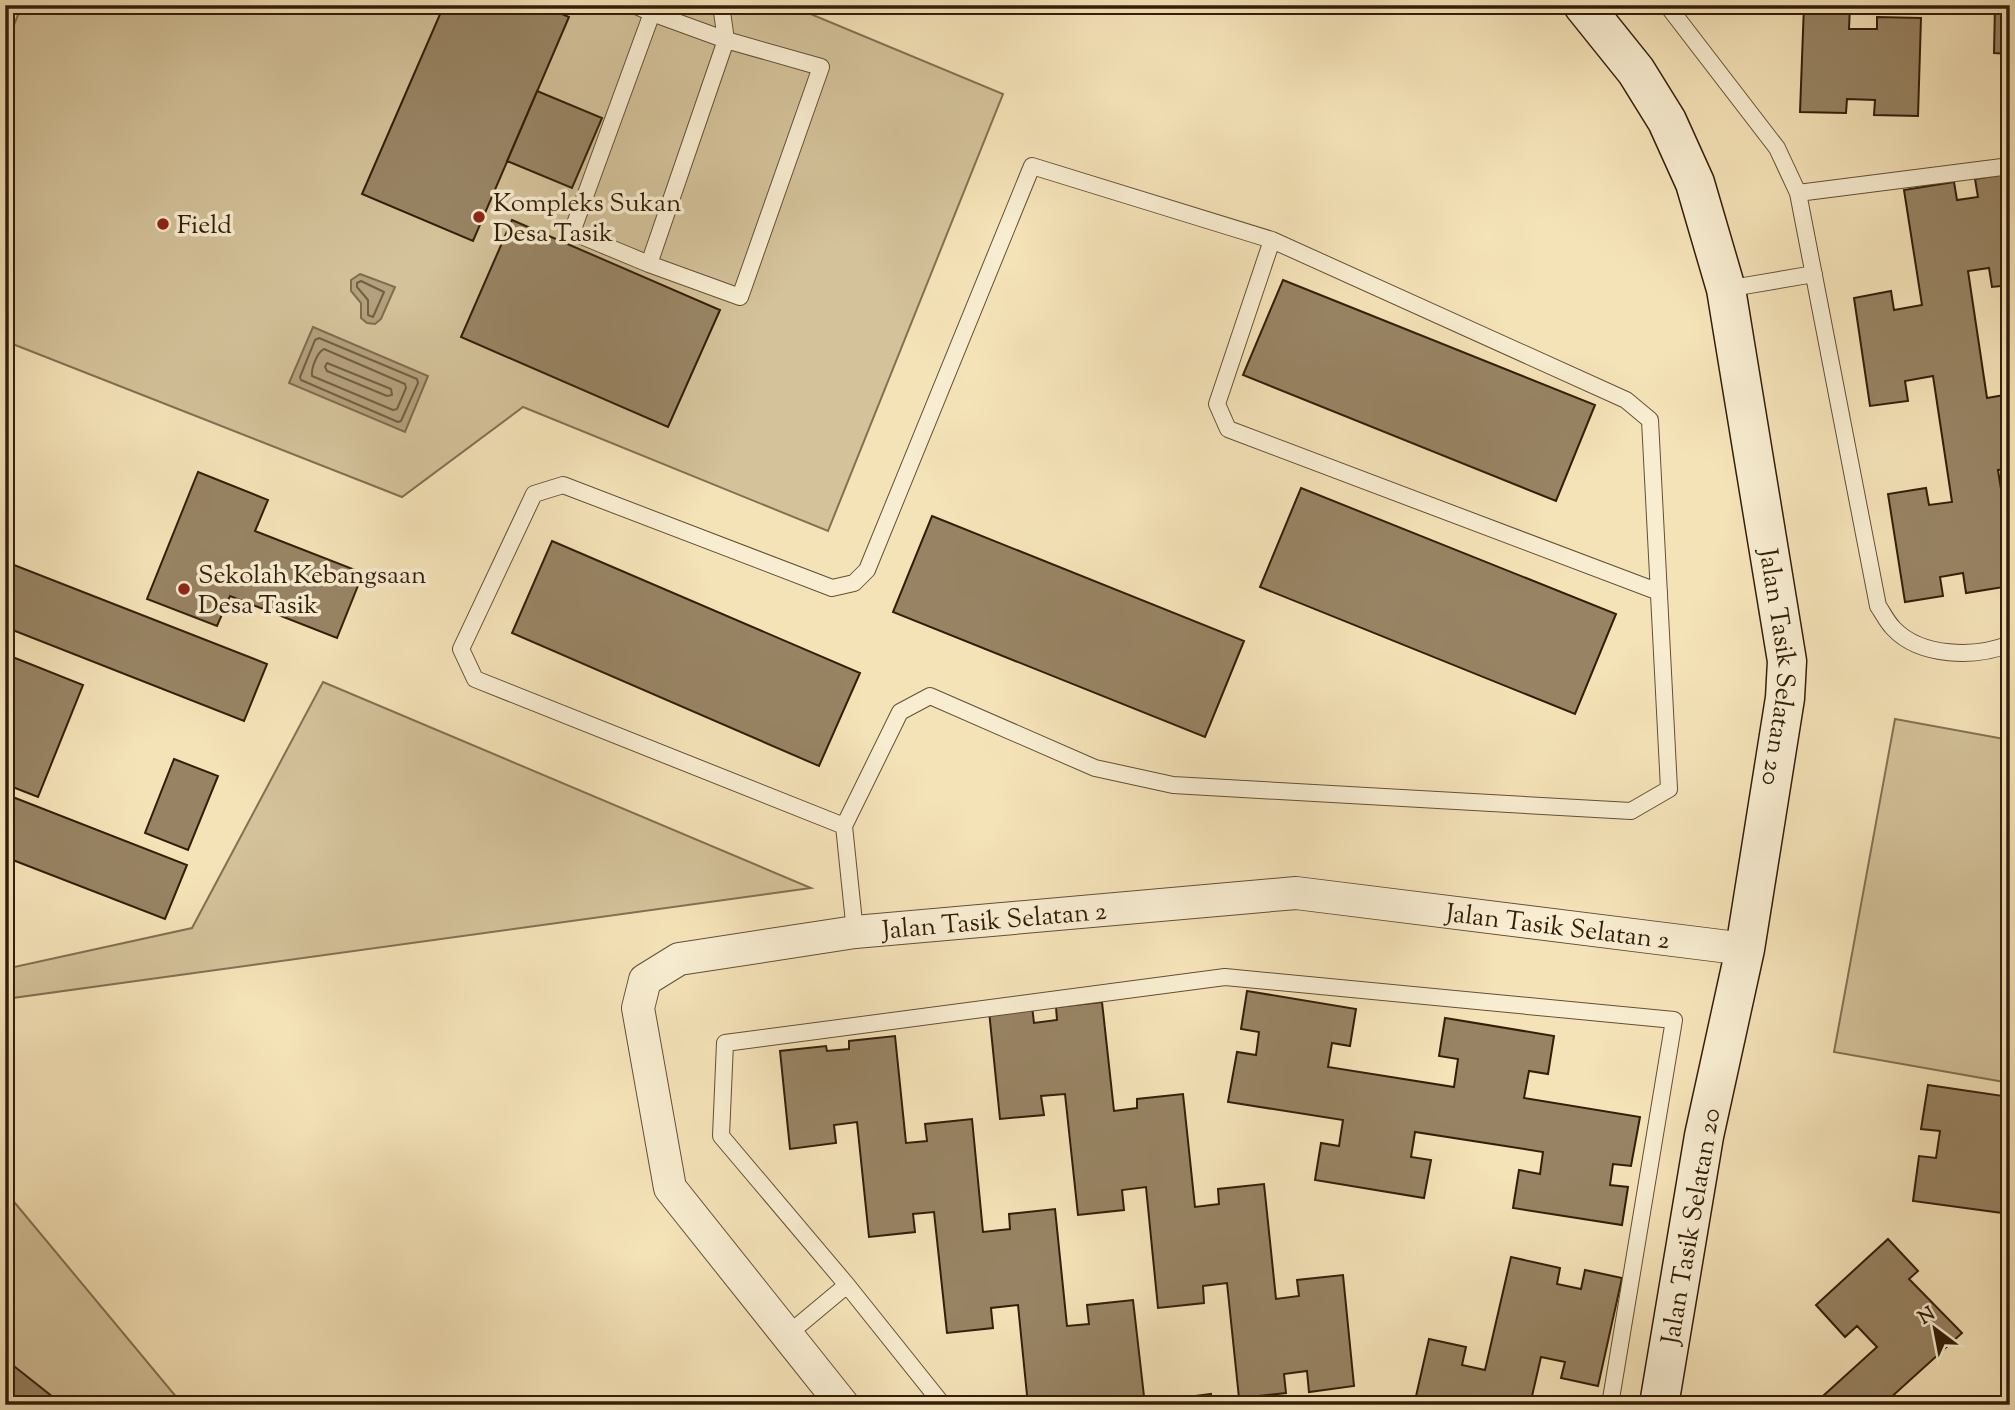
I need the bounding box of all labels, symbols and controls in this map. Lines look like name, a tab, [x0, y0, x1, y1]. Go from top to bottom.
place label: Kompleks Sukan Desa Tasik	[493, 186, 681, 253]
place label: Field	[177, 208, 232, 245]
marker: Kompleks Sukan Desa Tasik	[471, 209, 487, 225]
marker: Field	[155, 216, 171, 232]
street label: Jalan Tasik Selatan 20	[1748, 544, 1804, 788]
place label: Sekolah Kebangsaan Desa Tasik	[198, 558, 426, 625]
marker: Sekolah Kebangsaan Desa Tasik	[176, 581, 192, 597]
street label: Jalan Tasik Selatan 2	[878, 894, 1108, 951]
street label: Jalan Tasik Selatan 2	[1442, 896, 1672, 960]
street label: Jalan Tasik Selatan 20	[1653, 1105, 1731, 1349]
north arrow	[1899, 1294, 1969, 1364]
text: N	[1914, 1301, 1941, 1332]

